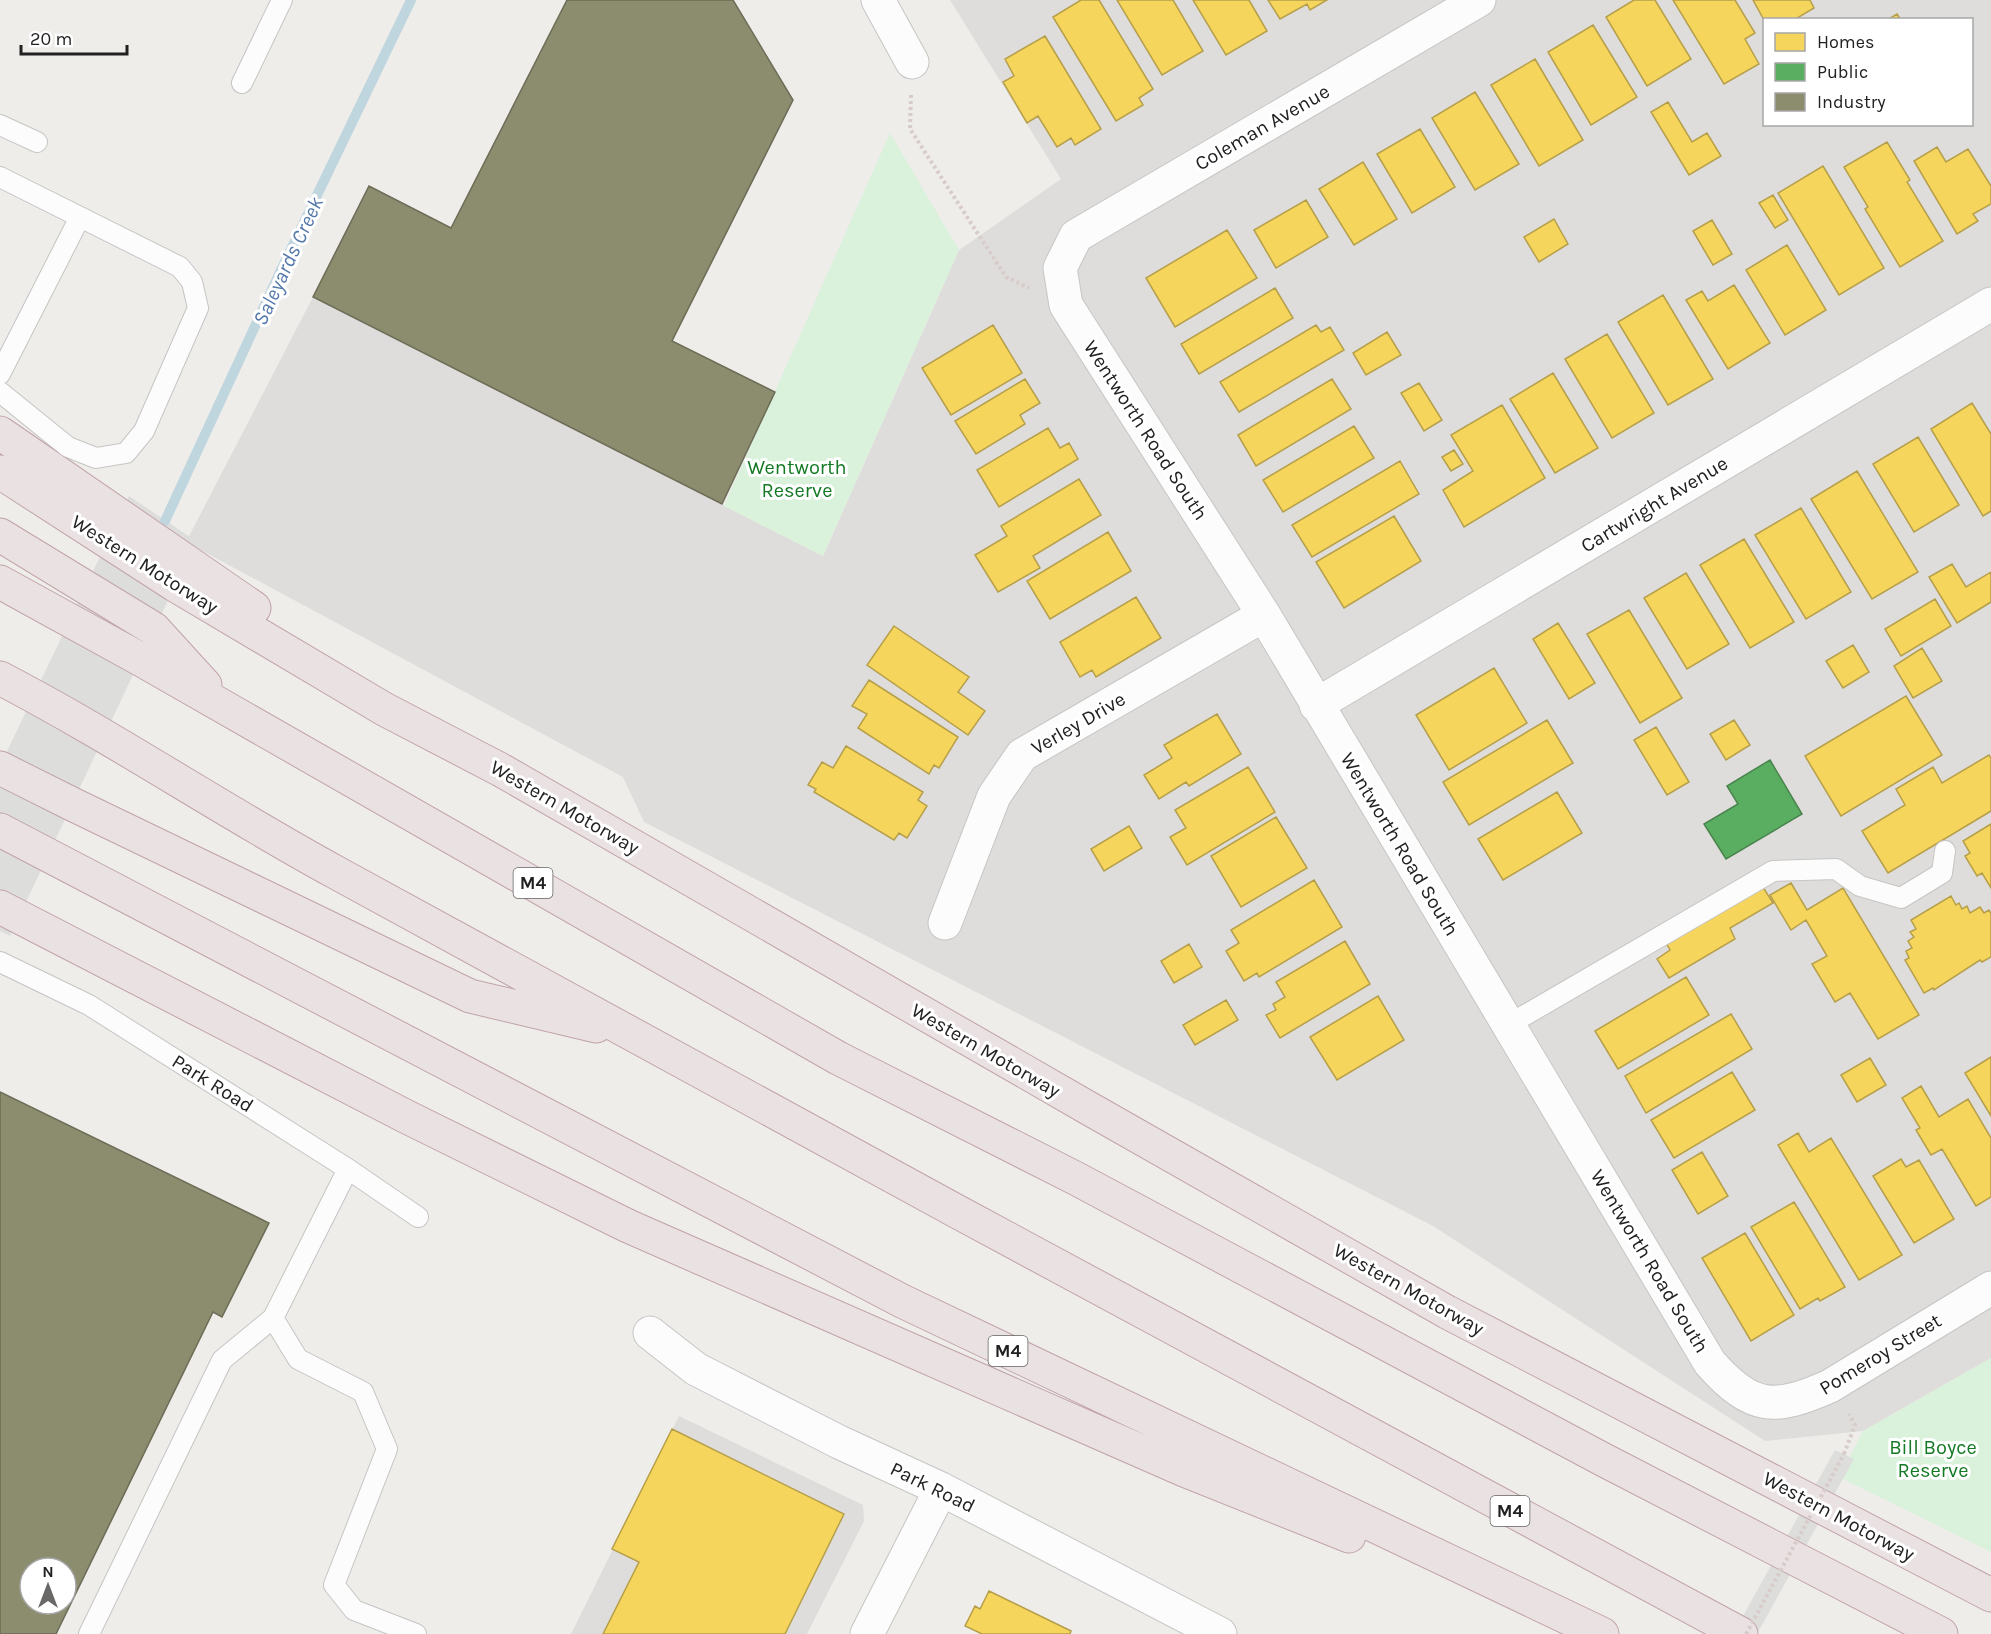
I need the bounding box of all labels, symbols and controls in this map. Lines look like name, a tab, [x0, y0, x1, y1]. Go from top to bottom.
scale bar	[21, 18, 128, 56]
legend	[1763, 18, 1973, 126]
text: 20 m	[30, 28, 72, 50]
text: Homes	[1817, 31, 1874, 53]
text: Public	[1817, 61, 1868, 83]
street label: Coleman Avenue	[1191, 80, 1334, 175]
text: Industry	[1817, 91, 1886, 113]
water label: Saleyards Creek	[248, 193, 328, 329]
street label: Wentworth Road South	[1079, 336, 1212, 524]
street label: Cartwright Avenue	[1577, 452, 1732, 557]
park label: Wentworth Reserve	[747, 456, 847, 502]
street label: Western Motorway	[67, 510, 222, 619]
street label: Verley Drive	[1027, 687, 1129, 760]
street label: Wentworth Road South	[1336, 748, 1463, 940]
street label: Western Motorway	[486, 755, 643, 859]
road number: M4	[514, 868, 552, 898]
street label: Western Motorway	[907, 998, 1064, 1102]
street label: Park Road	[168, 1049, 258, 1117]
street label: Wentworth Road South	[1586, 1165, 1713, 1357]
street label: Western Motorway	[1330, 1239, 1488, 1340]
street label: Pomeroy Street	[1815, 1309, 1946, 1400]
road number: M4	[988, 1336, 1028, 1366]
park label: Bill Boyce Reserve	[1889, 1436, 1977, 1482]
street label: Park Road	[887, 1457, 979, 1518]
street label: Western Motorway	[1759, 1467, 1918, 1566]
road number: M4	[1490, 1496, 1530, 1526]
north arrow	[18, 1556, 78, 1616]
text: N	[42, 1562, 54, 1581]

